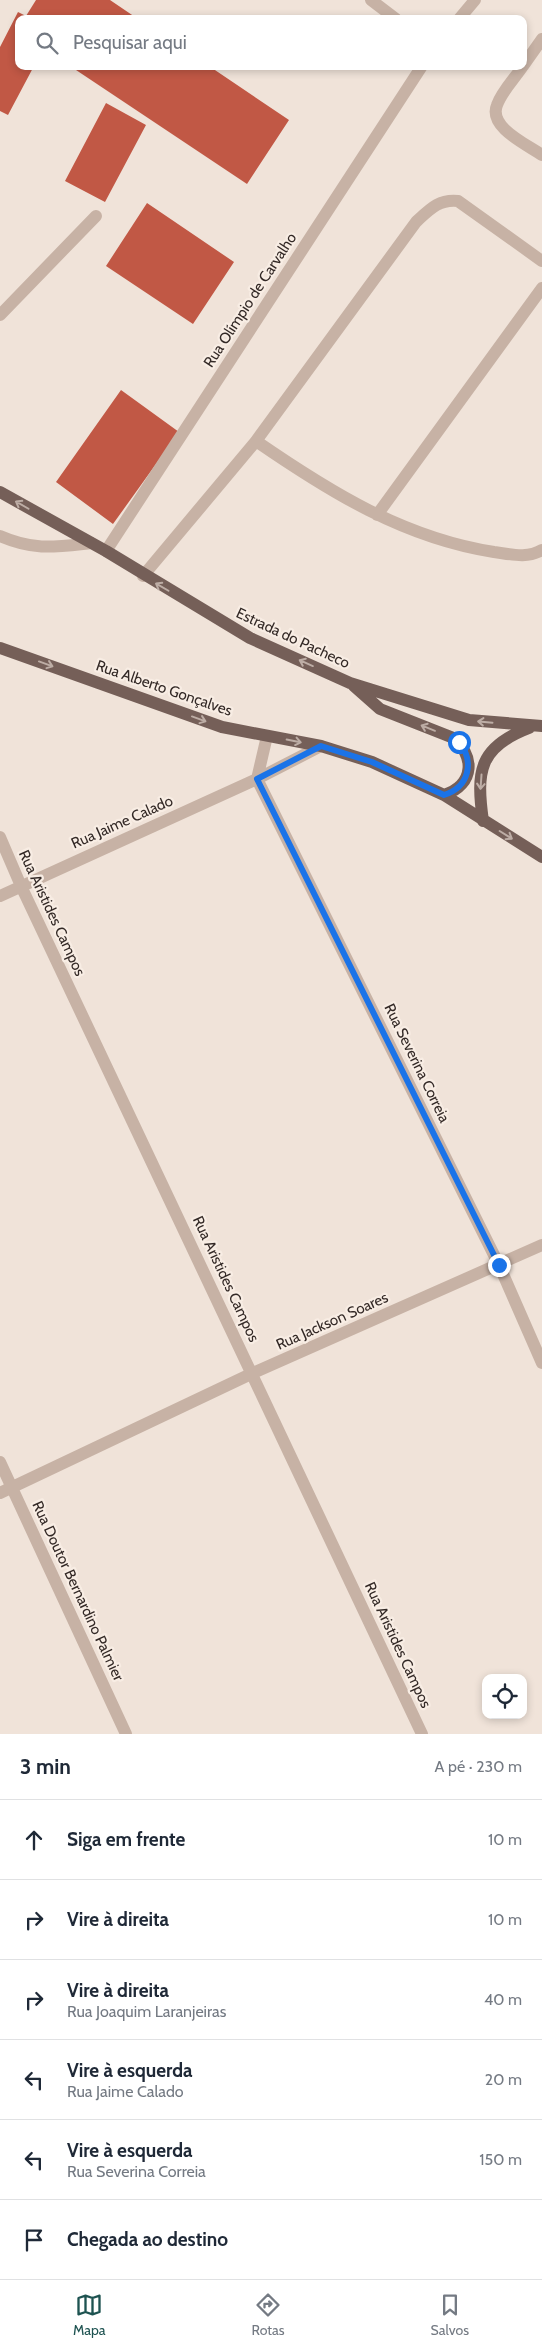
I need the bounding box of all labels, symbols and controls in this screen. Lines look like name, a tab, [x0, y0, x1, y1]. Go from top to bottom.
search box	[15, 15, 527, 70]
icon: search	[33, 29, 61, 57]
text: Pesquisar aqui	[73, 31, 187, 54]
street label: Rua Olímpio de Carvalho	[200, 229, 300, 371]
one-way arrow	[16, 499, 30, 509]
one-way arrow	[156, 581, 170, 591]
street label: Estrada do Pacheco	[233, 604, 353, 672]
street label: Rua Alberto Gonçalves	[94, 656, 234, 720]
one-way arrow	[299, 657, 314, 667]
one-way arrow	[38, 660, 53, 669]
one-way arrow	[191, 715, 206, 724]
one-way arrow	[478, 717, 494, 727]
one-way arrow	[421, 723, 436, 732]
route start	[448, 731, 471, 754]
one-way arrow	[285, 737, 301, 746]
one-way arrow	[477, 774, 486, 790]
street label: Rua Jaime Calado	[68, 792, 176, 852]
one-way arrow	[499, 829, 513, 840]
street label: Rua Aristides Campos	[15, 847, 89, 979]
street label: Rua Severina Correia	[380, 1001, 454, 1126]
street label: Rua Aristides Campos	[189, 1213, 263, 1345]
route end	[488, 1254, 511, 1277]
street label: Rua Jackson Soares	[273, 1288, 391, 1354]
street label: Rua Doutor Bernardino Palmier	[28, 1498, 128, 1684]
street label: Rua Aristides Campos	[361, 1579, 435, 1711]
map controls	[482, 1674, 527, 1719]
button: locate	[482, 1674, 527, 1719]
text: 3 min	[20, 1754, 71, 1779]
text: A pé · 230 m	[435, 1757, 522, 1776]
icon: ahead	[20, 1826, 48, 1854]
text: Siga em frente	[67, 1828, 185, 1851]
text: 10 m	[488, 1830, 522, 1849]
icon: right	[20, 1906, 48, 1934]
text: Vire à direita	[67, 1908, 169, 1931]
text: 10 m	[488, 1910, 522, 1929]
text: Vire à direita	[67, 1979, 169, 2002]
icon: right	[20, 1986, 48, 2014]
text: 40 m	[484, 1990, 522, 2009]
text: Rua Joaquim Laranjeiras	[67, 2002, 226, 2021]
text: Vire à esquerda	[67, 2059, 193, 2082]
icon: left	[20, 2066, 48, 2094]
text: 20 m	[485, 2070, 522, 2089]
text: Rua Jaime Calado	[67, 2082, 184, 2101]
text: Vire à esquerda	[67, 2139, 193, 2162]
icon: left	[20, 2146, 48, 2174]
text: 150 m	[479, 2150, 522, 2169]
text: Rua Severina Correia	[67, 2162, 206, 2181]
icon: arrive	[20, 2226, 48, 2254]
text: Chegada ao destino	[67, 2228, 228, 2251]
tab: Mapa	[73, 2291, 106, 2339]
tab: Rotas	[252, 2291, 285, 2339]
tab: Salvos	[431, 2291, 469, 2339]

